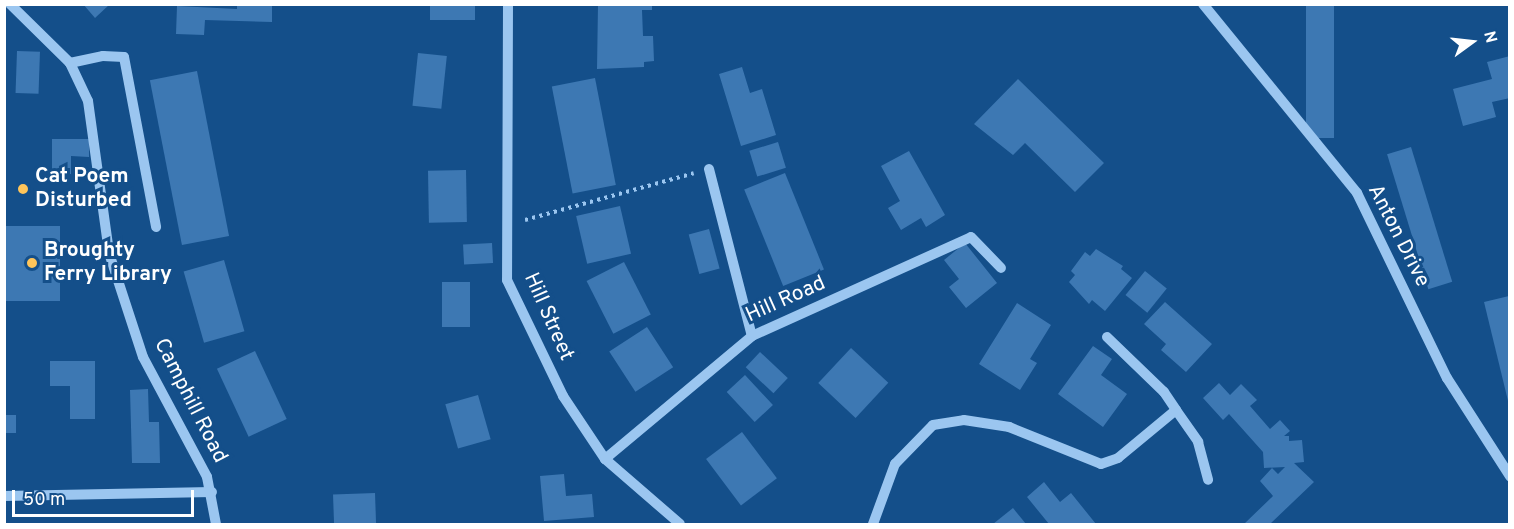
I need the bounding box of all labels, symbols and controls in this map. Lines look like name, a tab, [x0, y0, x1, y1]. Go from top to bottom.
north arrow	[1442, 12, 1502, 72]
text: N	[1478, 29, 1501, 45]
place label: Cat Poem Disturbed	[35, 164, 132, 214]
street label: Anton Drive	[1361, 181, 1435, 291]
marker: Cat Poem Disturbed	[16, 182, 30, 196]
place label: Broughty Ferry Library	[44, 238, 172, 288]
marker: Broughty Ferry Library	[25, 256, 39, 270]
street label: Hill Street	[517, 269, 579, 365]
street label: Hill Road	[742, 271, 830, 329]
street label: Camphill Road	[148, 334, 232, 468]
scale bar	[15, 478, 196, 516]
text: 50 m	[23, 489, 65, 512]

